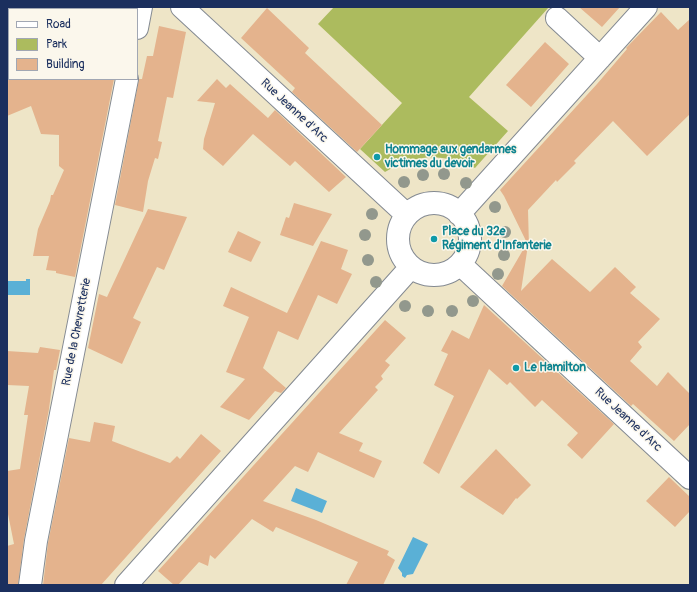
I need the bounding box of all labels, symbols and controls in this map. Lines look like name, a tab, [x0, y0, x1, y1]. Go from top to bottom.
legend	[8, 8, 138, 80]
text: Road	[46, 17, 71, 32]
text: Park	[46, 37, 67, 52]
text: Building	[46, 57, 85, 72]
street label: Rue Jeanne d'Arc	[257, 76, 331, 146]
place label: Hommage aux gendarmes victimes du devoir	[385, 143, 516, 171]
marker: Hommage aux gendarmes victimes du devoir	[372, 152, 382, 162]
place label: Place du 32e Régiment d'Infanterie	[442, 225, 551, 253]
marker: Place du 32e Régiment d'Infanterie	[429, 234, 439, 244]
street label: Rue de la Chevretterie	[60, 277, 94, 387]
place label: Le Hamilton	[524, 361, 586, 375]
marker: Le Hamilton	[511, 363, 521, 373]
street label: Rue Jeanne d'Arc	[591, 385, 665, 455]

